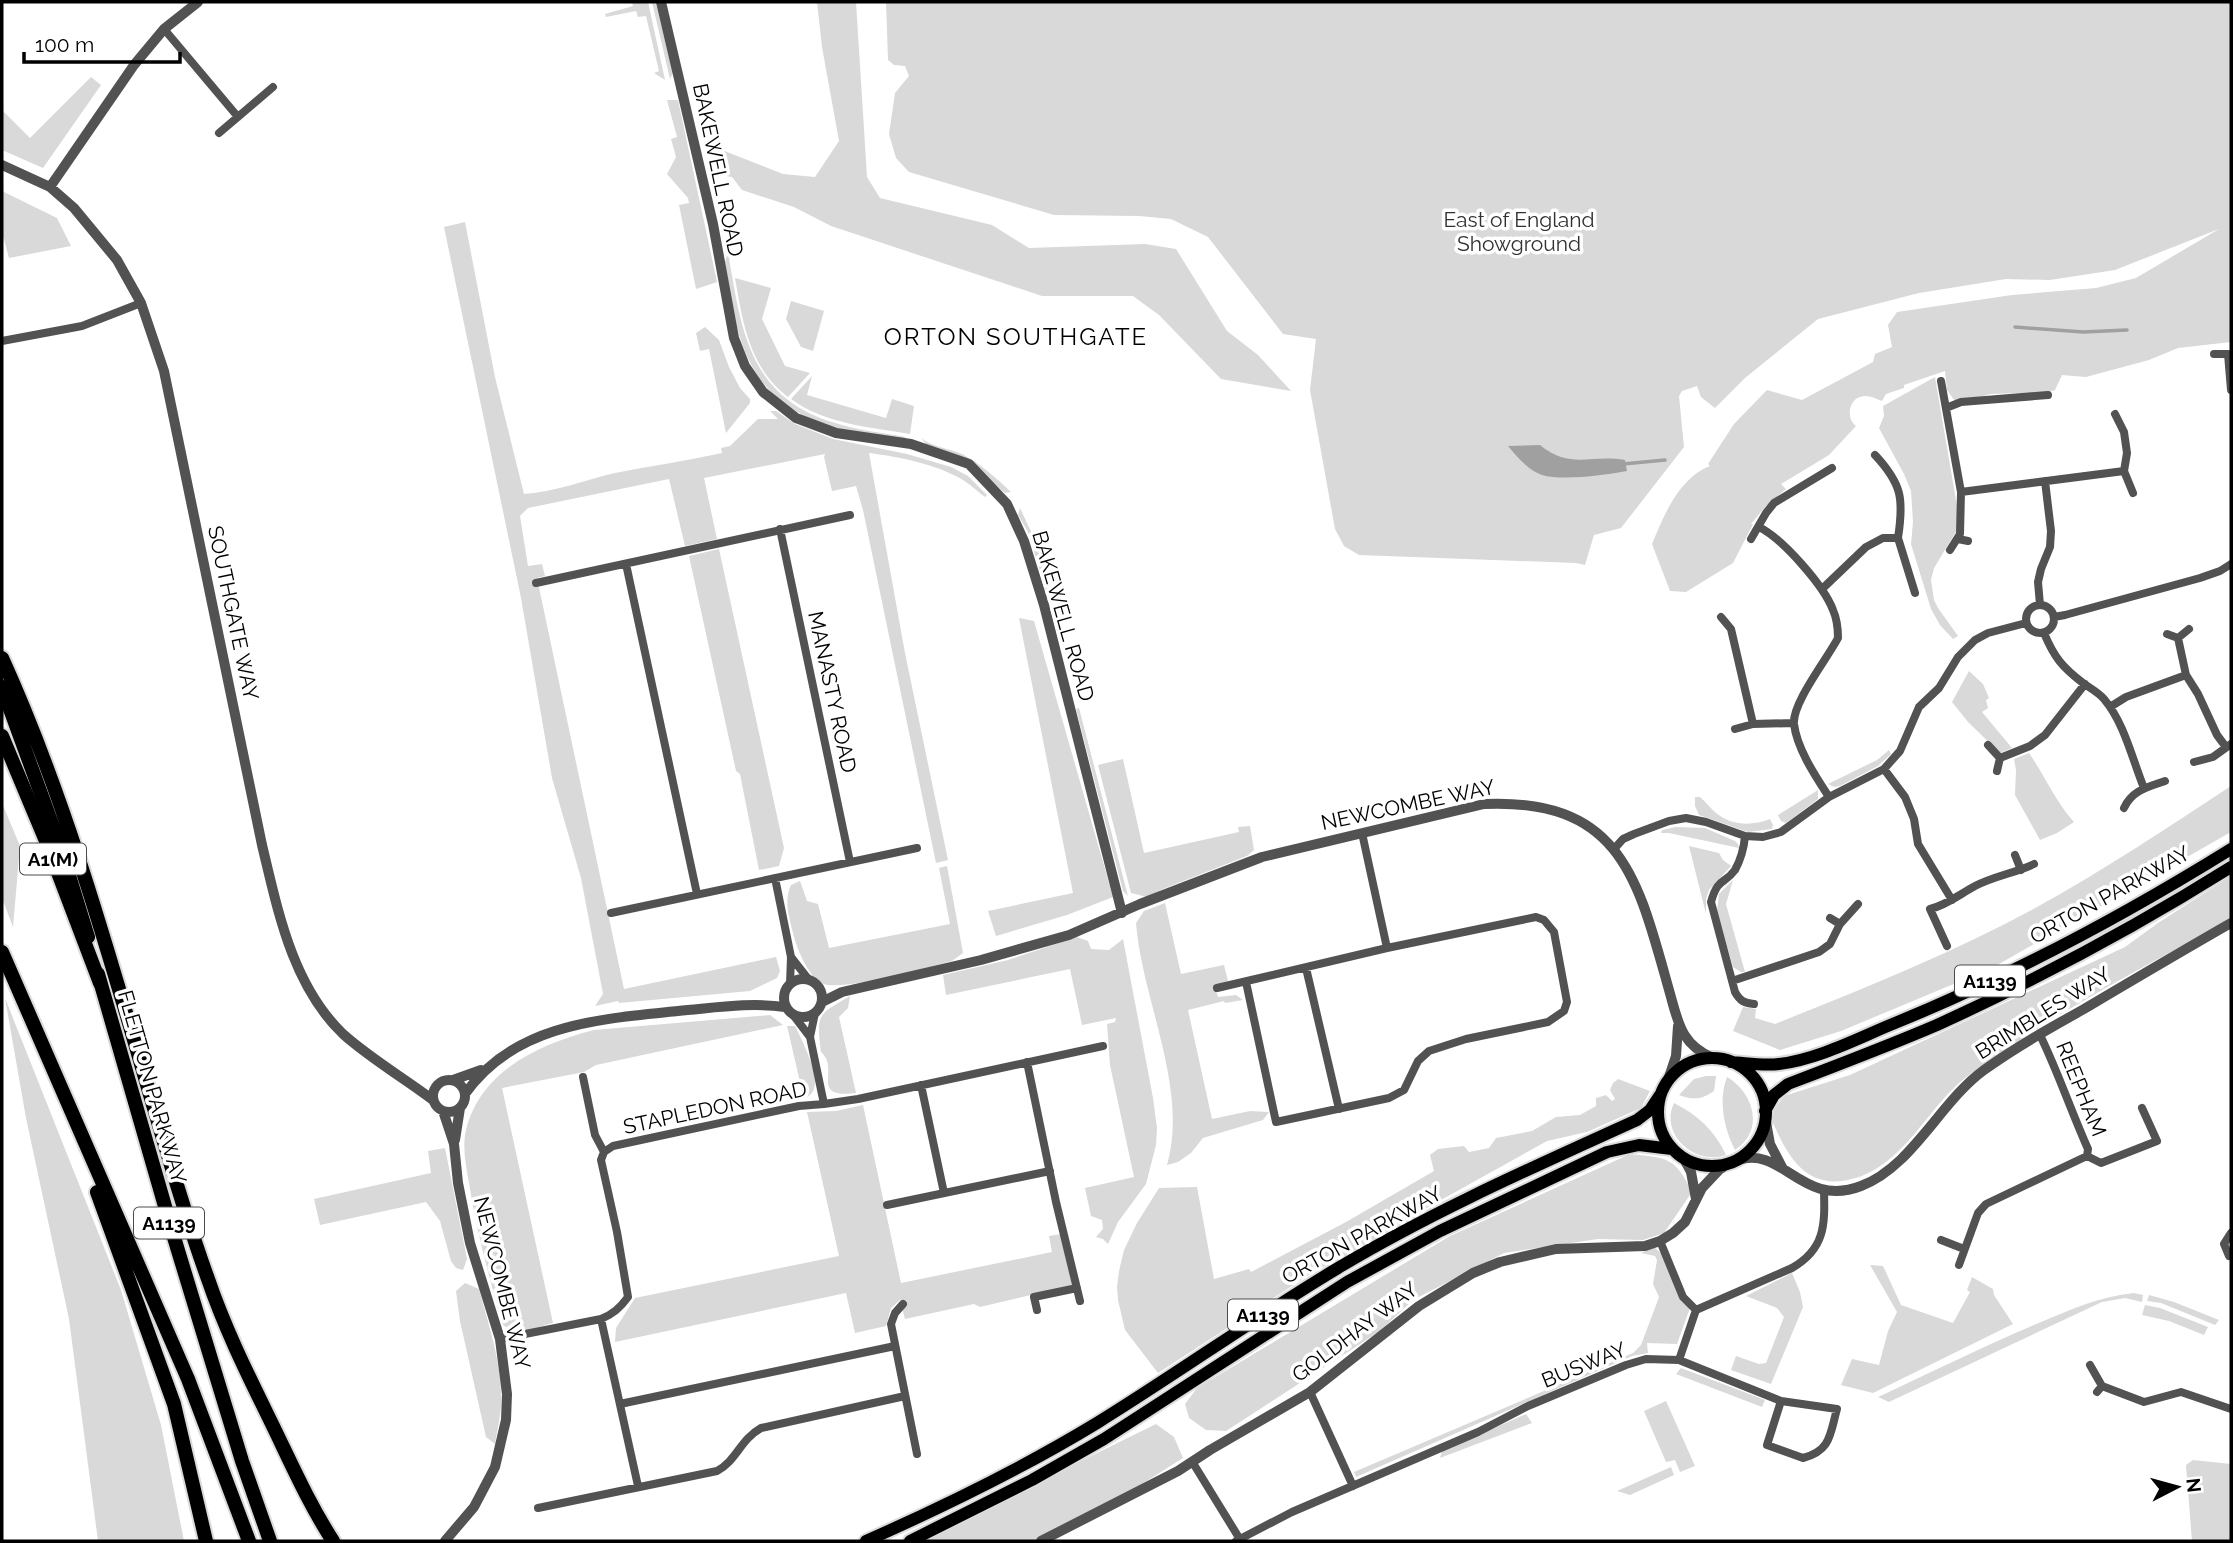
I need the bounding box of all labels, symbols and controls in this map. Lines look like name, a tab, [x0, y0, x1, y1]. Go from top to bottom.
scale bar	[24, 21, 180, 65]
text: 100 m	[35, 32, 94, 57]
street label: BAKEWELL ROAD	[688, 81, 749, 259]
park label: East of England Showground	[1443, 207, 1595, 256]
district label: ORTON SOUTHGATE	[884, 322, 1148, 351]
street label: SOUTHGATE WAY	[203, 523, 264, 703]
street label: BAKEWELL ROAD	[1027, 528, 1100, 704]
street label: MANASTY ROAD	[803, 609, 862, 775]
street label: NEWCOMBE WAY	[1319, 774, 1497, 835]
street label: ORTON PARKWAY	[2025, 840, 2195, 949]
road number: A1(M)	[20, 844, 86, 874]
street label: BRIMBLES WAY	[1971, 961, 2115, 1064]
road number: A1139	[1955, 965, 2025, 996]
street label: FLETTON PARKWAY	[113, 987, 192, 1187]
street label: REEPHAM	[2051, 1038, 2112, 1140]
street label: STAPLEDON ROAD	[621, 1076, 809, 1139]
street label: ORTON PARKWAY	[1277, 1180, 1447, 1289]
street label: NEWCOMBE WAY	[469, 1194, 536, 1372]
road number: A1139	[134, 1208, 204, 1238]
street label: GOLDHAY WAY	[1287, 1276, 1423, 1387]
road number: A1139	[1228, 1300, 1298, 1330]
street label: BUSWAY	[1538, 1336, 1630, 1393]
north arrow	[2142, 1452, 2212, 1522]
text: N	[2182, 1477, 2206, 1494]

